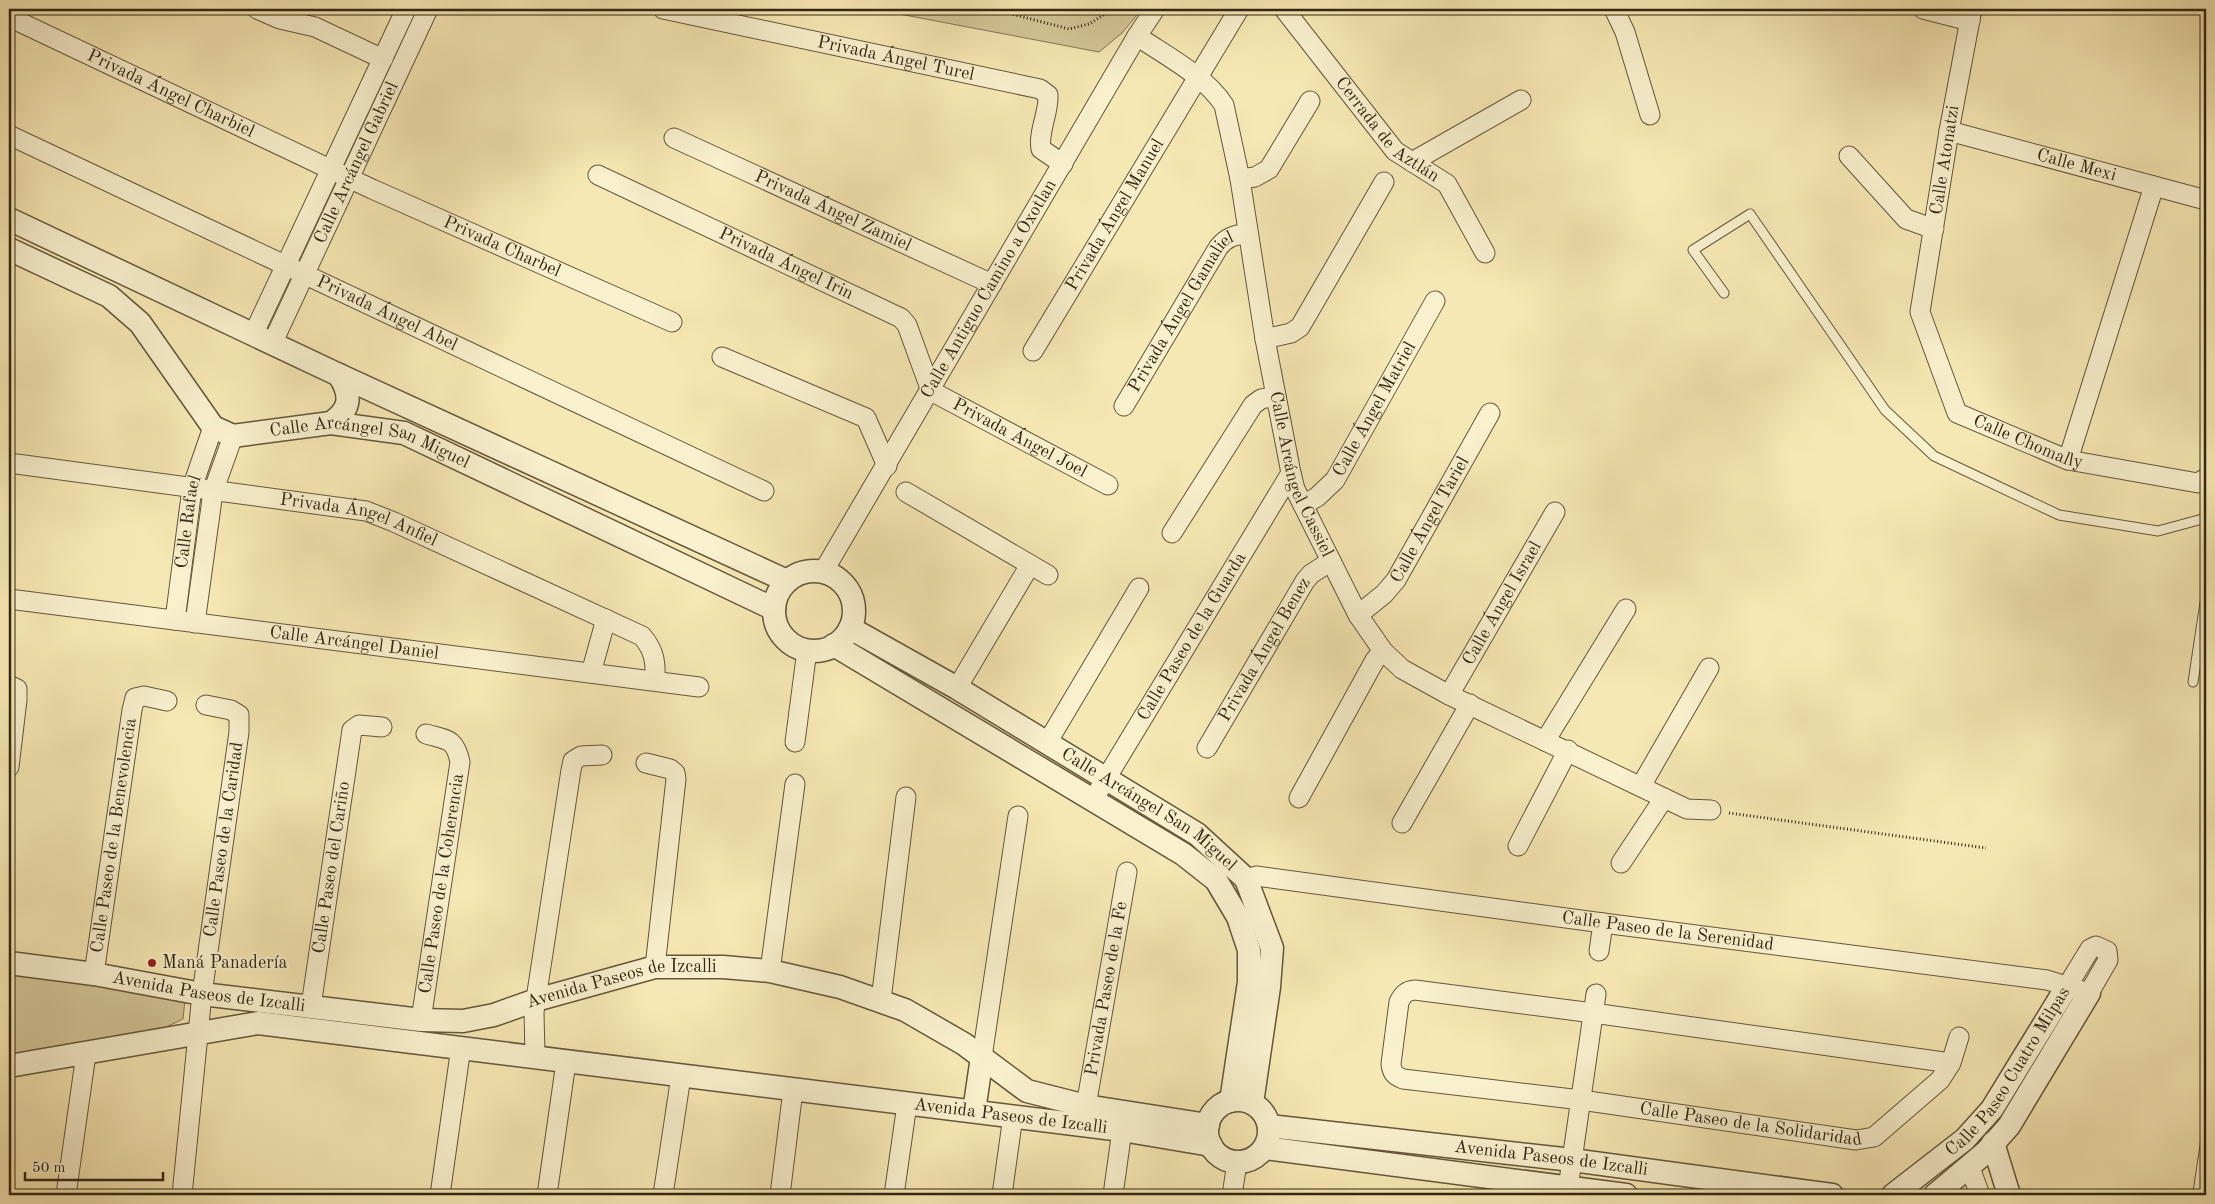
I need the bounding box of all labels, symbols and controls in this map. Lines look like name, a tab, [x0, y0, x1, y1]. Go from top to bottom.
street label: Privada Ángel Turel	[816, 33, 976, 84]
street label: Privada Ángel Charbiel	[84, 46, 257, 141]
street label: Cerrada de Aztlán	[1332, 74, 1443, 186]
street label: Calle Arcángel Gabriel	[311, 79, 402, 246]
street label: Calle Atonatzi	[1927, 104, 1963, 216]
street label: Privada Ángel Manuel	[1063, 136, 1168, 294]
street label: Calle Mexi	[2035, 146, 2118, 185]
street label: Privada Ángel Zamiel	[752, 167, 914, 255]
street label: Calle Antiguo Camino a Oxotlan	[918, 176, 1060, 401]
street label: Privada Charbel	[441, 213, 564, 281]
street label: Privada Ángel Irin	[716, 224, 856, 303]
street label: Privada Ángel Gamaliel	[1125, 228, 1236, 396]
street label: Privada Ángel Abel	[314, 272, 460, 354]
street label: Calle Ángel Matriel	[1330, 339, 1419, 480]
street label: Calle Arcángel Cassiel	[1266, 390, 1337, 560]
street label: Privada Ángel Joel	[950, 395, 1090, 481]
street label: Calle Chomally	[1970, 412, 2085, 472]
street label: Calle Arcángel San Miguel	[268, 414, 472, 472]
street label: Calle Ángel Tariel	[1387, 453, 1473, 586]
street label: Calle Rafael	[173, 473, 205, 570]
street label: Privada Ángel Anfiel	[279, 490, 440, 550]
street label: Calle Ángel Israel	[1459, 538, 1545, 668]
street label: Calle Paseo de la Guarda	[1134, 549, 1250, 724]
street label: Privada Ángel Benez	[1215, 574, 1314, 725]
street label: Calle Arcángel Daniel	[269, 623, 440, 663]
street label: Calle Paseo de la Benevolencia	[88, 717, 140, 954]
street label: Calle Paseo de la Caridad	[201, 741, 247, 938]
street label: Calle Arcángel San Miguel	[1058, 745, 1240, 874]
street label: Calle Paseo de la Coherencia	[416, 772, 467, 995]
street label: Calle Paseo del Cariño	[310, 780, 353, 955]
street label: Privada Paseo de la Fe	[1082, 900, 1131, 1077]
street label: Calle Paseo de la Serenidad	[1561, 909, 1775, 954]
place label: Maná Panadería	[162, 954, 287, 972]
marker: Maná Panadería	[146, 957, 158, 969]
street label: Avenida Paseos de Izcalli	[524, 958, 717, 1012]
street label: Avenida Paseos de Izcalli	[111, 969, 306, 1015]
street label: Calle Paseo Cuatro Milpas	[1942, 984, 2074, 1160]
street label: Avenida Paseos de Izcalli	[913, 1095, 1109, 1137]
street label: Calle Paseo de la Solidaridad	[1638, 1100, 1863, 1149]
street label: Avenida Paseos de Izcalli	[1453, 1138, 1649, 1179]
scale bar	[25, 1149, 162, 1181]
text: 50 m	[32, 1161, 66, 1176]

